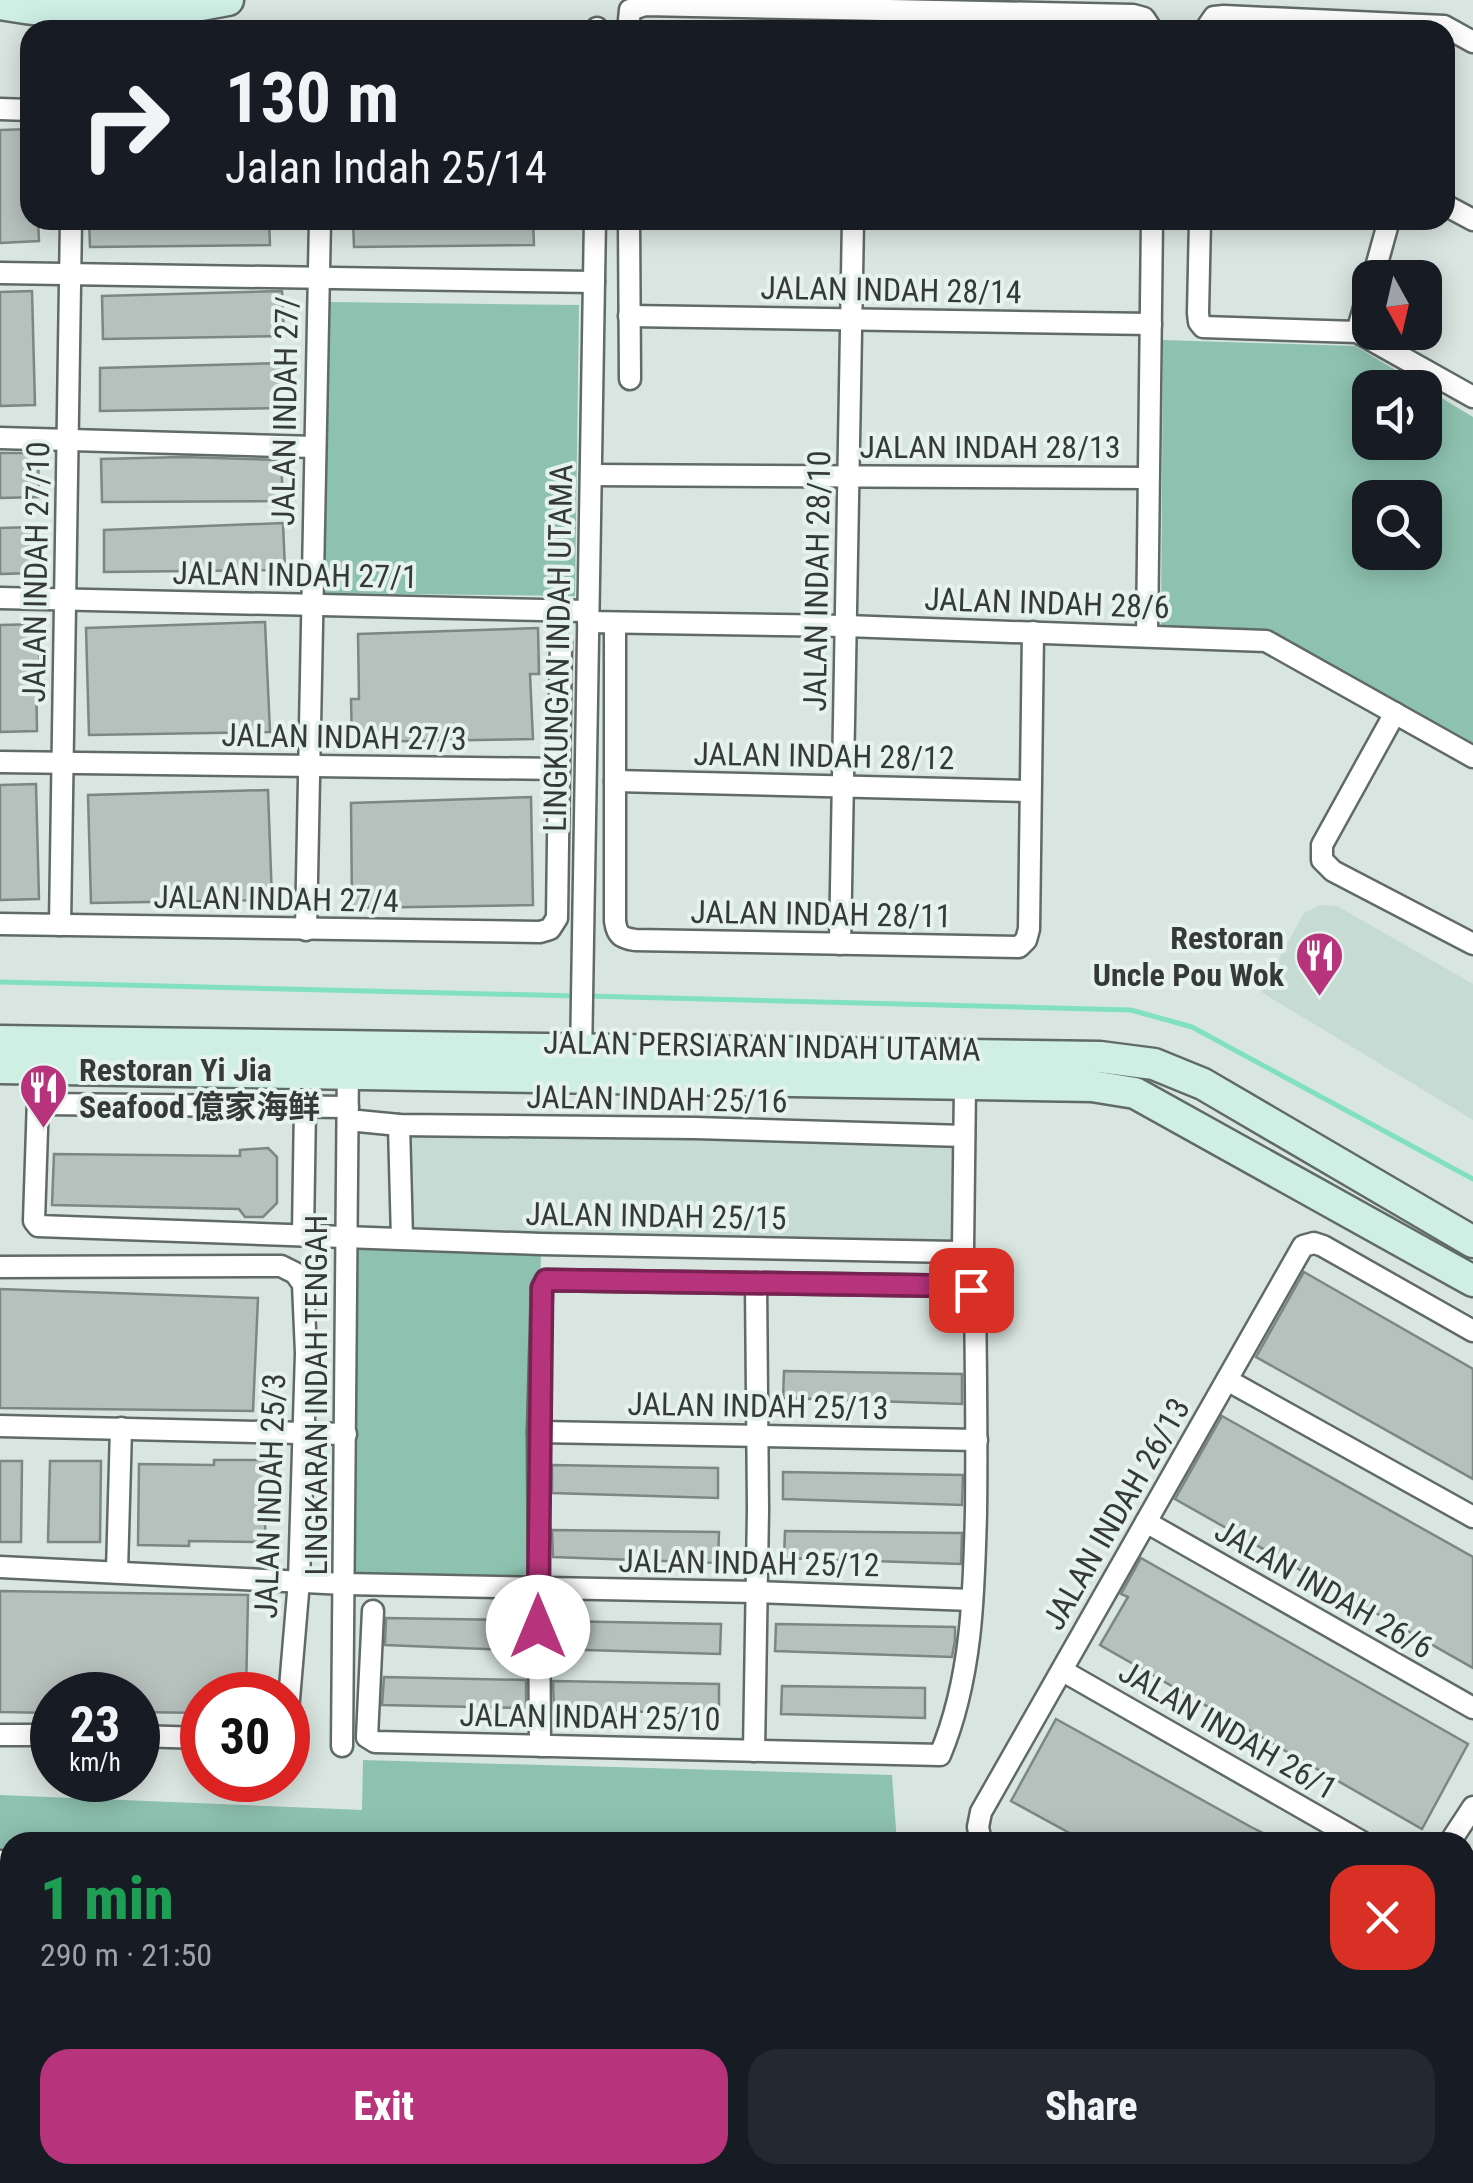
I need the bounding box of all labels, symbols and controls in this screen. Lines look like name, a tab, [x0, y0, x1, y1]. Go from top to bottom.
text: 130 m	[225, 57, 399, 139]
icon: right	[60, 60, 190, 190]
text: Jalan Indah 25/14	[225, 141, 547, 194]
north arrow	[1352, 260, 1442, 350]
map controls	[1352, 260, 1442, 570]
street label: JALAN INDAH 28/14	[760, 269, 1022, 311]
street label: JALAN INDAH 27/	[264, 296, 306, 526]
button: sound	[1352, 370, 1442, 460]
street label: JALAN INDAH 28/13	[859, 428, 1121, 466]
street label: JALAN INDAH 27/10	[15, 441, 57, 703]
street label: JALAN INDAH 28/10	[796, 450, 838, 712]
street label: LINGKUNGAN INDAH UTAMA	[536, 464, 580, 832]
button: search	[1352, 480, 1442, 570]
street label: JALAN INDAH 27/1	[172, 554, 418, 596]
street label: JALAN INDAH 28/6	[924, 580, 1170, 626]
street label: JALAN INDAH 27/3	[221, 716, 467, 758]
street label: JALAN INDAH 28/12	[693, 735, 955, 777]
street label: JALAN INDAH 27/4	[153, 878, 399, 920]
street label: JALAN INDAH 28/11	[690, 893, 952, 935]
place label: Restoran Uncle Pou Wok	[1093, 919, 1285, 994]
restaurant icon: Restoran Uncle Pou Wok	[1293, 930, 1345, 998]
street label: JALAN PERSIARAN INDAH UTAMA	[543, 1023, 981, 1069]
place label: Restoran Yi Jia Seafood 億家海鲜	[79, 1051, 320, 1126]
restaurant icon: Restoran Yi Jia Seafood 億家海鲜	[18, 1062, 70, 1130]
street label: JALAN INDAH 25/16	[526, 1078, 788, 1120]
street label: JALAN INDAH 25/15	[525, 1195, 787, 1237]
street label: LINGKARAN INDAH TENGAH	[297, 1215, 335, 1575]
pin	[929, 1248, 1014, 1333]
icon: arrive	[944, 1263, 999, 1318]
street label: JALAN INDAH 25/3	[247, 1373, 293, 1619]
street label: JALAN INDAH 25/13	[627, 1385, 889, 1427]
street label: JALAN INDAH 26/13	[1034, 1391, 1198, 1637]
street label: JALAN INDAH 26/6	[1208, 1511, 1440, 1667]
street label: JALAN INDAH 25/12	[618, 1542, 880, 1584]
position arrow	[486, 1575, 590, 1679]
street label: JALAN INDAH 26/1	[1112, 1652, 1344, 1808]
speed limit sign: 30	[180, 1672, 310, 1802]
text: 23	[70, 1696, 120, 1754]
street label: JALAN INDAH 25/10	[459, 1696, 721, 1738]
text: km/h	[69, 1748, 121, 1777]
text: 1 min	[40, 1863, 174, 1934]
button: close	[1330, 1865, 1435, 1970]
text: 290 m · 21:50	[40, 1936, 212, 1974]
button: Exit	[40, 2049, 728, 2164]
button: Share	[748, 2049, 1435, 2164]

